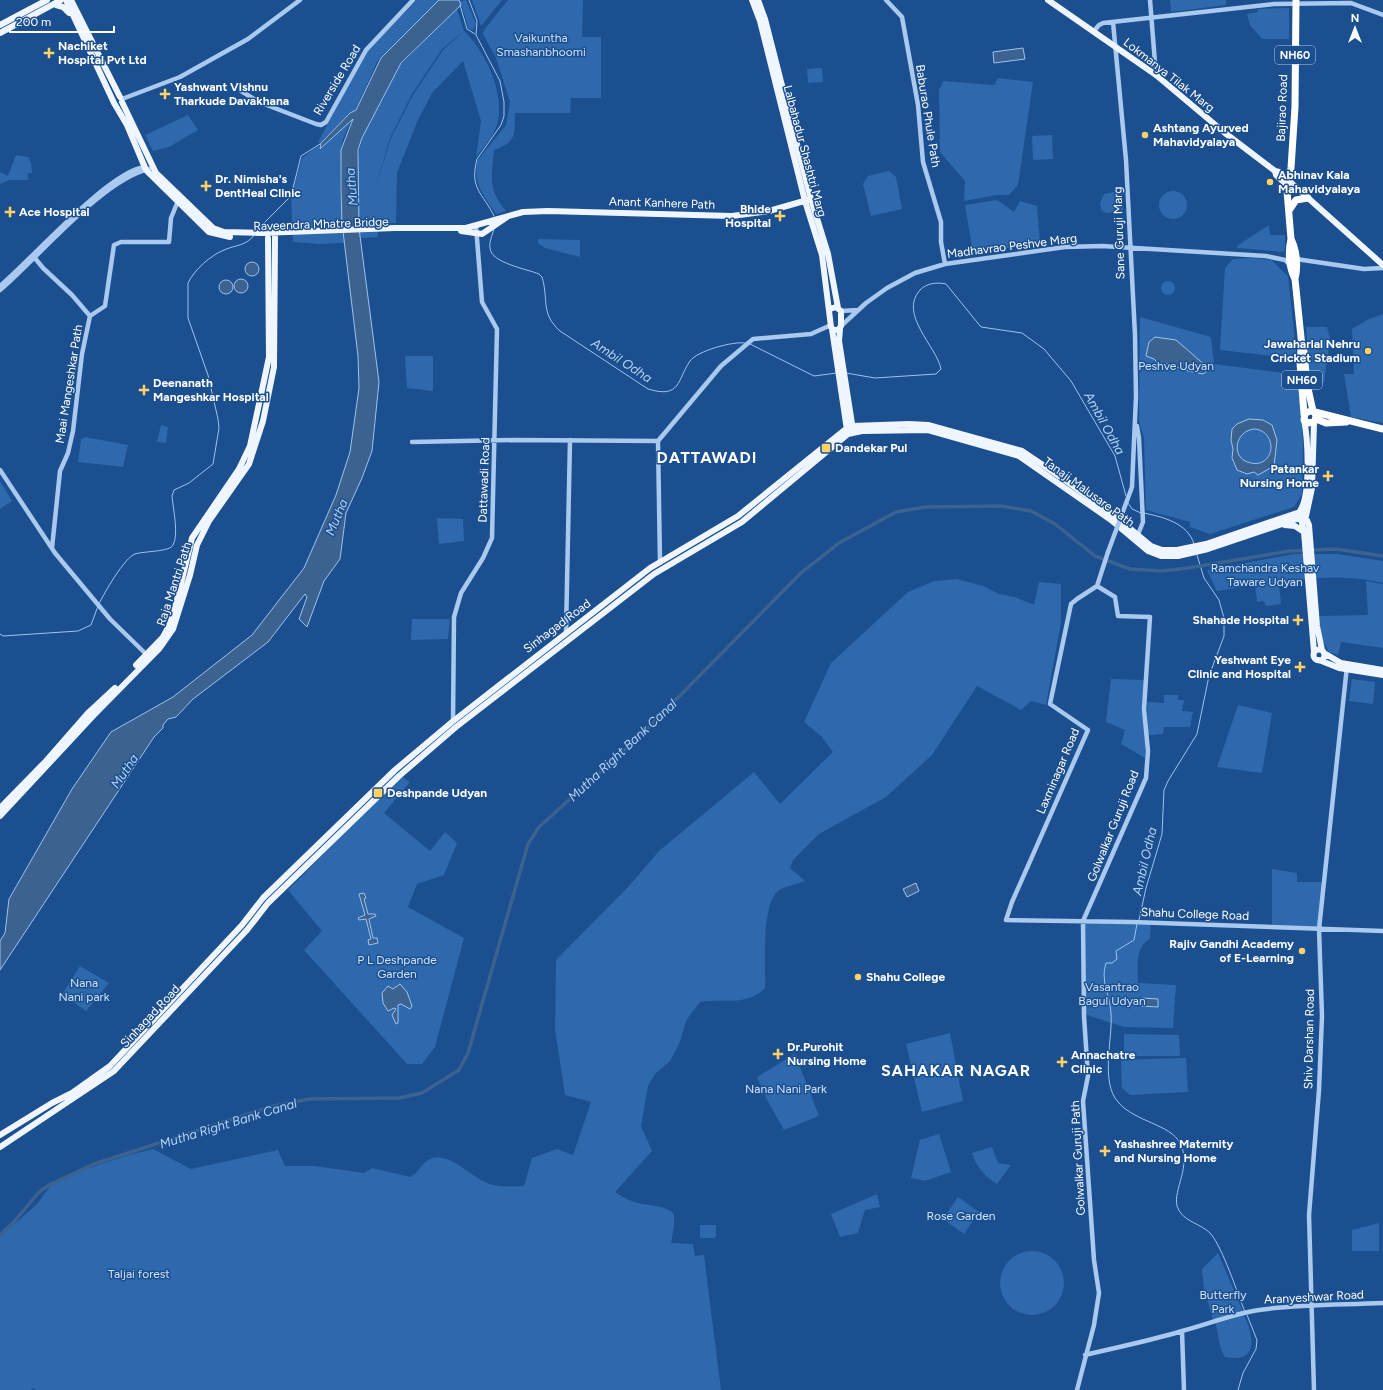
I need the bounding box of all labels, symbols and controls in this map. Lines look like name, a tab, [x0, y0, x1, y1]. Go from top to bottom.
scale bar	[10, 8, 114, 34]
north arrow	[1335, 8, 1375, 48]
text: N	[1351, 12, 1359, 25]
text: 200 m	[16, 15, 51, 29]
park label: Vaikuntha Smashanbhoomi	[496, 31, 586, 59]
street label: Lokmanya Tilak Marg	[1121, 35, 1217, 115]
place label: Nachiket Hospital Pvt Ltd	[58, 39, 147, 67]
street label: Riverside Road	[311, 42, 363, 118]
road number: NH60	[1275, 46, 1315, 64]
marker: Nachiket Hospital Pvt Ltd	[43, 47, 55, 59]
street label: Baburao Phule Path	[913, 64, 943, 169]
street label: Bajirao Road	[1274, 74, 1290, 142]
place label: Yashwant Vishnu Tharkude Davakhana	[174, 80, 289, 108]
street label: Lalbahadur Shashtri Marg	[781, 84, 829, 218]
marker: Yashwant Vishnu Tharkude Davakhana	[159, 88, 171, 100]
place label: Ashtang Ayurved Mahavidyalaya	[1153, 121, 1249, 149]
marker: Ashtang Ayurved Mahavidyalaya	[1140, 130, 1150, 140]
water label: Mutha	[342, 167, 361, 207]
place label: Abhinav Kala Mahavidyalaya	[1278, 168, 1360, 196]
place label: Dr. Nimisha's DentHeal Clinic	[215, 172, 301, 200]
marker: Abhinav Kala Mahavidyalaya	[1265, 177, 1275, 187]
marker: Dr. Nimisha's DentHeal Clinic	[200, 180, 212, 192]
street label: Sane Guruji Marg	[1110, 186, 1128, 280]
street label: Anant Kanhere Path	[609, 194, 716, 212]
place label: Bhide Hospital	[725, 202, 771, 230]
place label: Ace Hospital	[19, 205, 90, 219]
marker: Ace Hospital	[4, 206, 16, 218]
marker: Bhide Hospital	[774, 210, 786, 222]
street label: Raveendra Mhatre Bridge	[253, 215, 389, 233]
street label: Madhavrao Peshve Marg	[946, 231, 1078, 261]
street label: Maai Mangeshkar Path	[53, 323, 85, 444]
water label: Ambil Odha	[588, 335, 655, 386]
place label: Jawaharlal Nehru Cricket Stadium	[1264, 337, 1360, 365]
marker: Jawaharlal Nehru Cricket Stadium	[1363, 346, 1373, 356]
park label: Peshve Udyan	[1138, 359, 1214, 373]
road number: NH60	[1282, 371, 1322, 389]
place label: Deenanath Mangeshkar Hospital	[153, 376, 269, 404]
marker: Deenanath Mangeshkar Hospital	[138, 384, 150, 396]
water label: Ambil Odha	[1081, 388, 1128, 458]
street label: Dattawadi Road	[476, 437, 492, 523]
place label: Dandekar Pul	[835, 441, 907, 455]
marker: Dandekar Pul	[820, 442, 832, 454]
district label: DATTAWADI	[657, 448, 757, 467]
street label: Tanaji Malusare Path	[1041, 454, 1137, 530]
place label: Patankar Nursing Home	[1240, 462, 1319, 490]
marker: Patankar Nursing Home	[1322, 470, 1334, 482]
water label: Mutha	[322, 496, 351, 538]
street label: Raja Mantri Path	[154, 540, 194, 628]
park label: Ramchandra Keshav Taware Udyan	[1211, 561, 1320, 589]
street label: Sinhagad Road	[521, 596, 593, 656]
place label: Shahade Hospital	[1193, 613, 1289, 627]
marker: Shahade Hospital	[1292, 614, 1304, 626]
place label: Yeshwant Eye Clinic and Hospital	[1188, 653, 1291, 681]
marker: Yeshwant Eye Clinic and Hospital	[1294, 661, 1306, 673]
water label: Mutha Right Bank Canal	[565, 696, 680, 805]
street label: Laxminagar Road	[1034, 726, 1082, 816]
water label: Mutha	[108, 751, 142, 791]
street label: Golwalkar Guruji Road	[1084, 768, 1142, 884]
place label: Deshpande Udyan	[387, 786, 487, 800]
marker: Deshpande Udyan	[372, 787, 384, 799]
water label: Ambil Odha	[1129, 825, 1160, 898]
street label: Shahu College Road	[1141, 905, 1249, 923]
place label: Rajiv Gandhi Academy of E-Learning	[1169, 937, 1294, 965]
marker: Rajiv Gandhi Academy of E-Learning	[1297, 946, 1307, 956]
park label: P L Deshpande Garden	[357, 953, 437, 981]
place label: Shahu College	[866, 970, 945, 984]
marker: Shahu College	[853, 972, 863, 982]
park label: Nana Nani park	[59, 976, 110, 1004]
park label: Vasantrao Bagul Udyan	[1078, 980, 1146, 1008]
street label: Sinhagad Road	[117, 982, 183, 1050]
street label: Shiv Darshan Road	[1301, 989, 1317, 1089]
place label: Dr.Purohit Nursing Home	[787, 1040, 867, 1068]
marker: Dr.Purohit Nursing Home	[772, 1048, 784, 1060]
place label: Annachatre Clinic	[1071, 1048, 1136, 1076]
marker: Annachatre Clinic	[1056, 1056, 1068, 1068]
district label: SAHAKAR NAGAR	[881, 1061, 1031, 1080]
park label: Nana Nani Park	[745, 1082, 827, 1096]
water label: Mutha Right Bank Canal	[158, 1095, 299, 1152]
street label: Golwalkar Guruji Path	[1068, 1100, 1088, 1216]
place label: Yashashree Maternity and Nursing Home	[1114, 1137, 1233, 1165]
marker: Yashashree Maternity and Nursing Home	[1099, 1145, 1111, 1157]
park label: Rose Garden	[926, 1209, 996, 1223]
park label: Taljai forest	[108, 1267, 170, 1281]
street label: Aranyeshwar Road	[1264, 1287, 1364, 1307]
park label: Butterfly Park	[1199, 1288, 1247, 1316]

